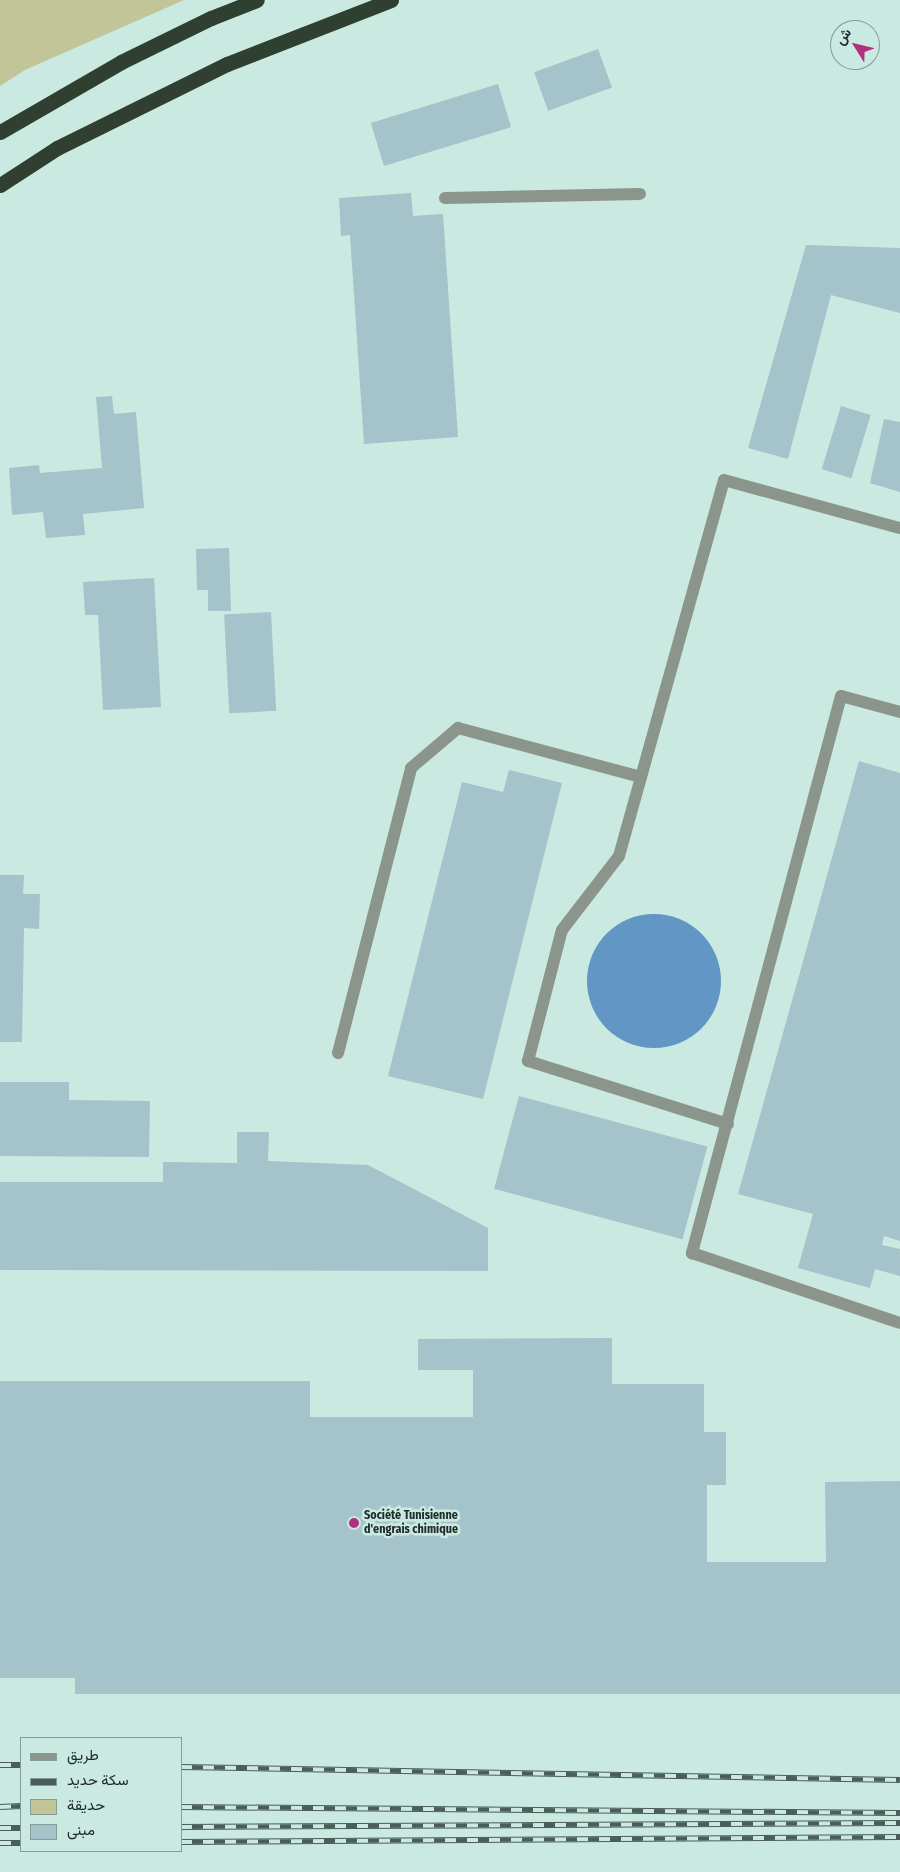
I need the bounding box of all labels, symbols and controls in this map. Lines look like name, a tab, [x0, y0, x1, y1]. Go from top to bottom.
north arrow	[830, 20, 880, 70]
text: ش	[831, 25, 855, 48]
place label: Société Tunisienne d'engrais chimique	[364, 1509, 458, 1537]
marker: Société Tunisienne d'engrais chimique	[348, 1517, 360, 1529]
legend	[20, 1737, 182, 1852]
text: طريق	[67, 1746, 99, 1764]
text: سكة حديد	[67, 1771, 128, 1789]
text: حديقة	[67, 1796, 105, 1814]
text: مبنى	[67, 1821, 95, 1839]

